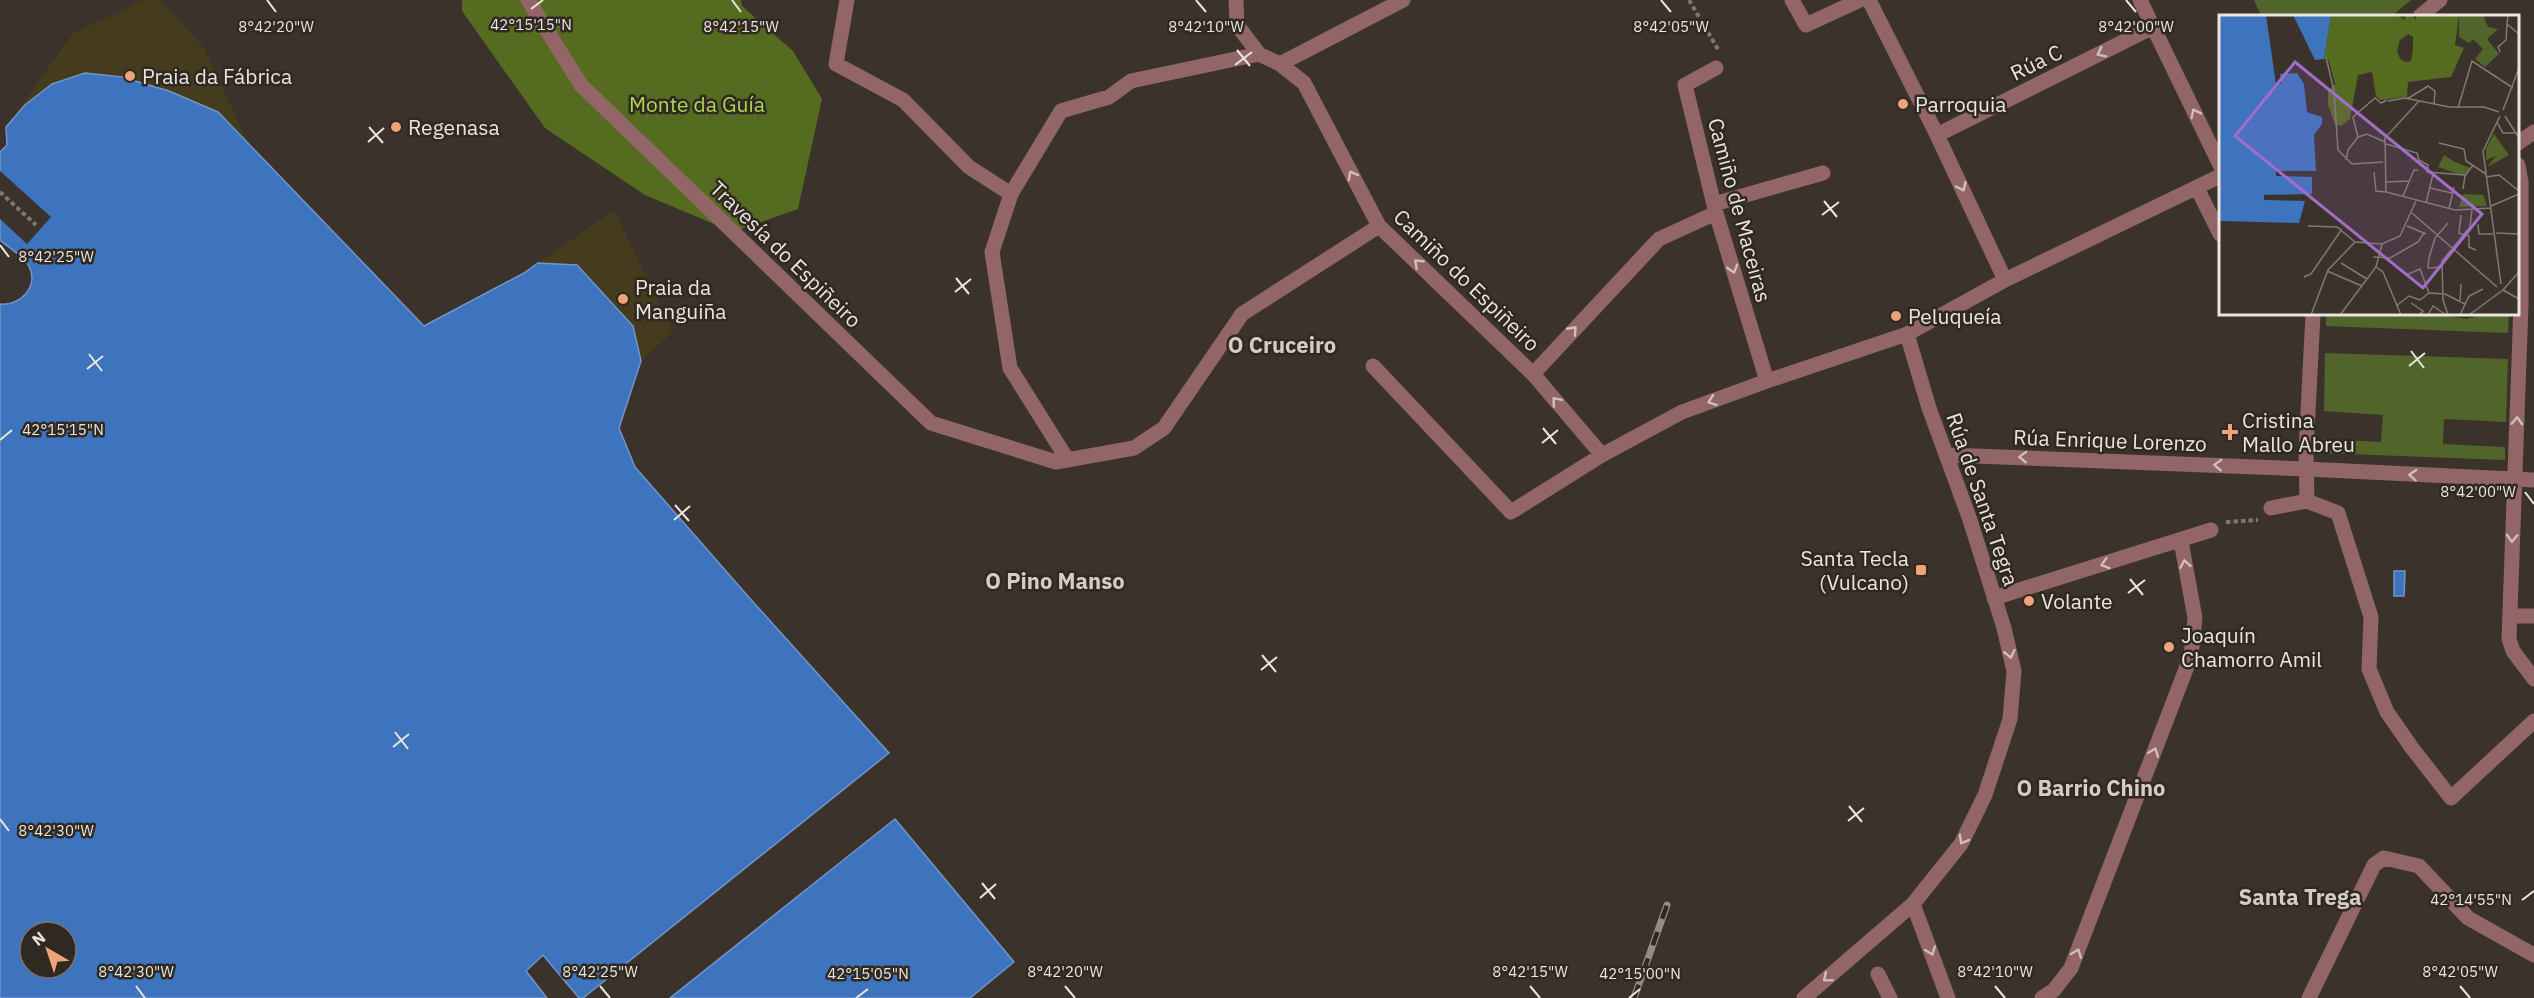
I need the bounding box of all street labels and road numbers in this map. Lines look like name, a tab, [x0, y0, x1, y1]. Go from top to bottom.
street label: Rúa C	[2005, 37, 2067, 87]
street label: Camiño de Maceiras	[1702, 115, 1778, 305]
street label: Travesía do Espiñeiro	[704, 174, 868, 334]
street label: Camiño do Espiñeiro	[1388, 203, 1546, 357]
street label: Rúa de Santa Tegra	[1940, 409, 2026, 589]
street label: Rúa Enrique Lorenzo	[2013, 423, 2207, 457]

